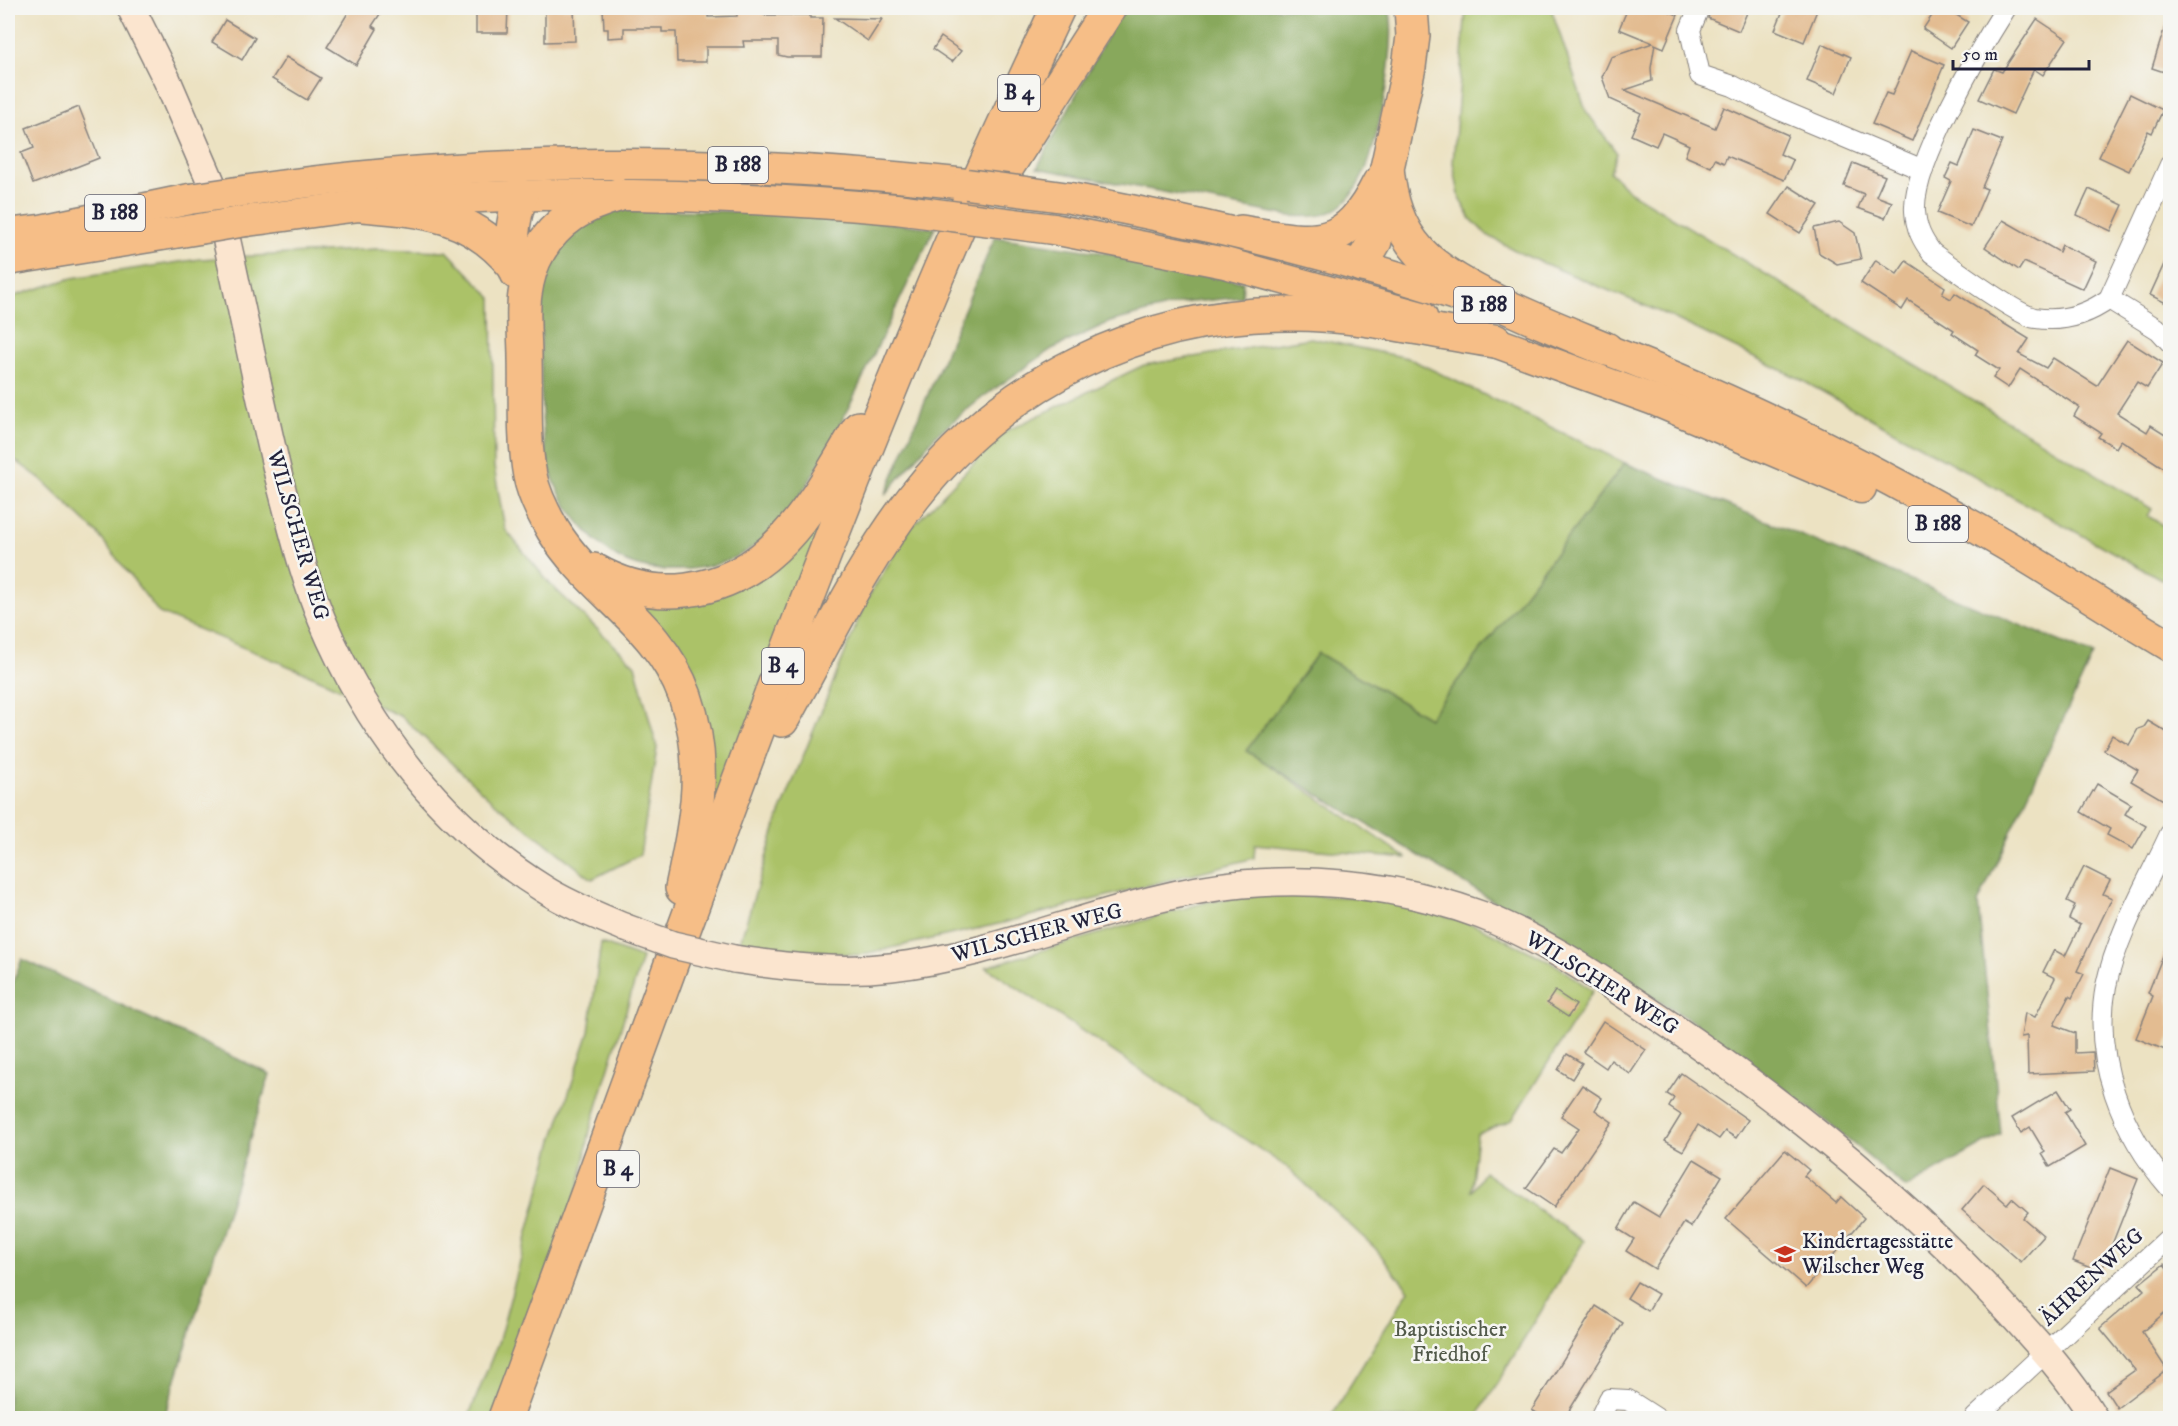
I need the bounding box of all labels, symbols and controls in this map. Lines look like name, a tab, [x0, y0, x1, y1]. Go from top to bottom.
scale bar	[1953, 33, 2090, 71]
text: 50 m	[1962, 44, 1998, 66]
road number: B 4	[998, 75, 1040, 111]
road number: B 188	[708, 147, 768, 183]
road number: B 188	[85, 195, 145, 231]
road number: B 188	[1454, 287, 1514, 323]
street label: WILSCHER WEG	[261, 446, 335, 623]
road number: B 188	[1908, 506, 1968, 542]
road number: B 4	[762, 648, 804, 684]
street label: WILSCHER WEG	[948, 897, 1125, 969]
street label: WILSCHER WEG	[1519, 924, 1684, 1041]
road number: B 4	[597, 1151, 639, 1187]
street label: ÄHRENWEG	[2035, 1222, 2149, 1332]
place label: Kindertagesstätte Wilscher Weg	[1801, 1228, 1953, 1280]
school or university icon: Kindertagesstätte Wilscher Weg	[1773, 1242, 1797, 1266]
park label: Baptistischer Friedhof	[1394, 1316, 1507, 1368]

